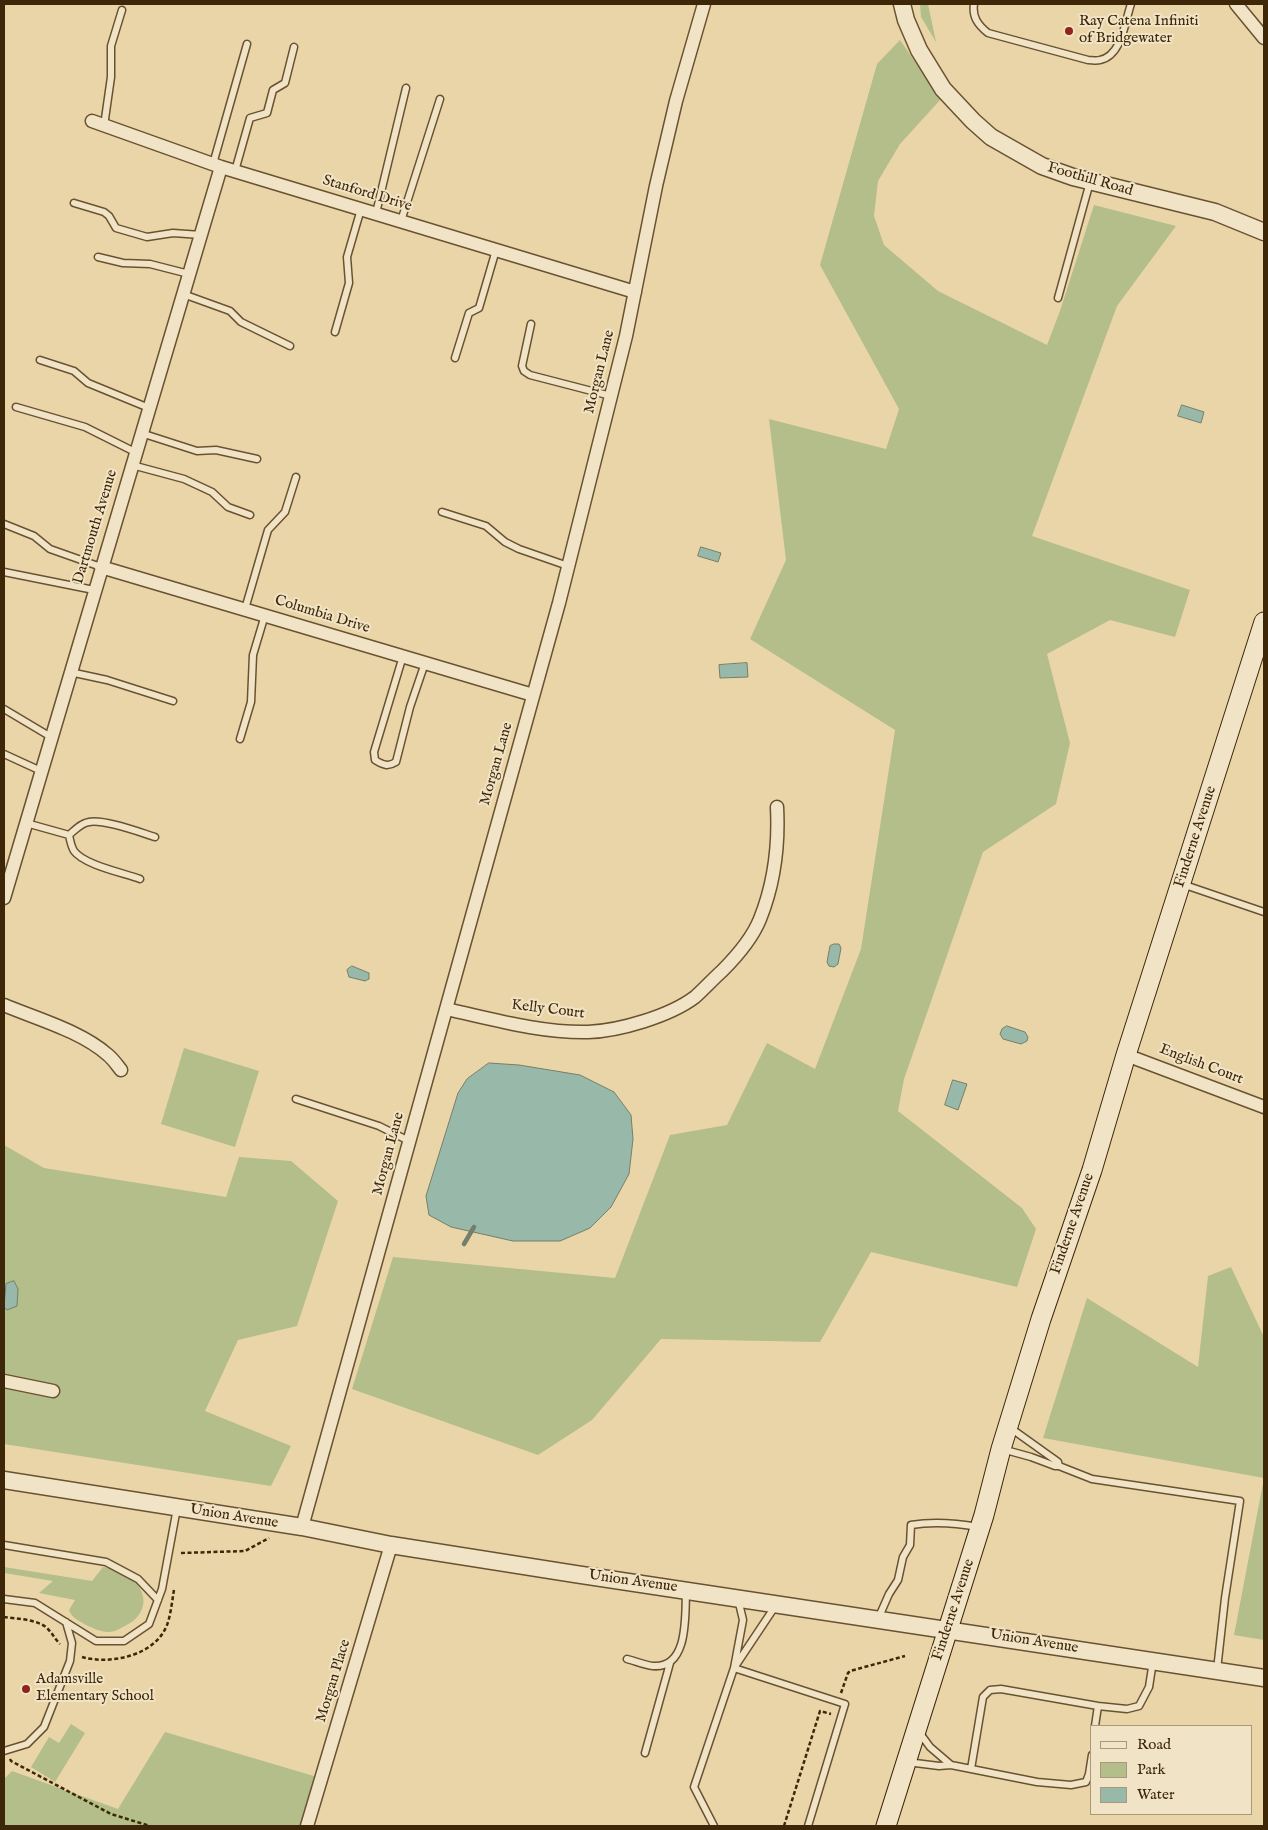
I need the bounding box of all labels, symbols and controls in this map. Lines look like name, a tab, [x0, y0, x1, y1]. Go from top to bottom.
place label: Ray Catena Infiniti of Bridgewater	[1079, 13, 1199, 48]
marker: Ray Catena Infiniti of Bridgewater	[1063, 25, 1075, 37]
street label: Foothill Road	[1045, 159, 1135, 201]
street label: Stanford Drive	[320, 172, 414, 216]
street label: Morgan Lane	[581, 328, 619, 416]
street label: Dartmouth Avenue	[70, 468, 122, 586]
street label: Columbia Drive	[272, 592, 372, 638]
street label: Morgan Lane	[477, 720, 517, 808]
street label: Finderne Avenue	[1171, 784, 1221, 890]
street label: Kelly Court	[510, 997, 586, 1023]
street label: English Court	[1157, 1041, 1245, 1089]
street label: Morgan Lane	[369, 1110, 409, 1198]
street label: Finderne Avenue	[1047, 1171, 1099, 1277]
street label: Union Avenue	[188, 1501, 280, 1533]
street label: Finderne Avenue	[929, 1557, 979, 1663]
street label: Union Avenue	[587, 1567, 679, 1597]
street label: Union Avenue	[988, 1626, 1080, 1658]
street label: Morgan Place	[313, 1637, 355, 1725]
place label: Adamsville Elementary School	[36, 1671, 154, 1706]
marker: Adamsville Elementary School	[20, 1683, 32, 1695]
legend	[1090, 1725, 1253, 1815]
text: Road	[1137, 1735, 1171, 1754]
text: Park	[1137, 1760, 1166, 1779]
text: Water	[1137, 1785, 1174, 1804]

